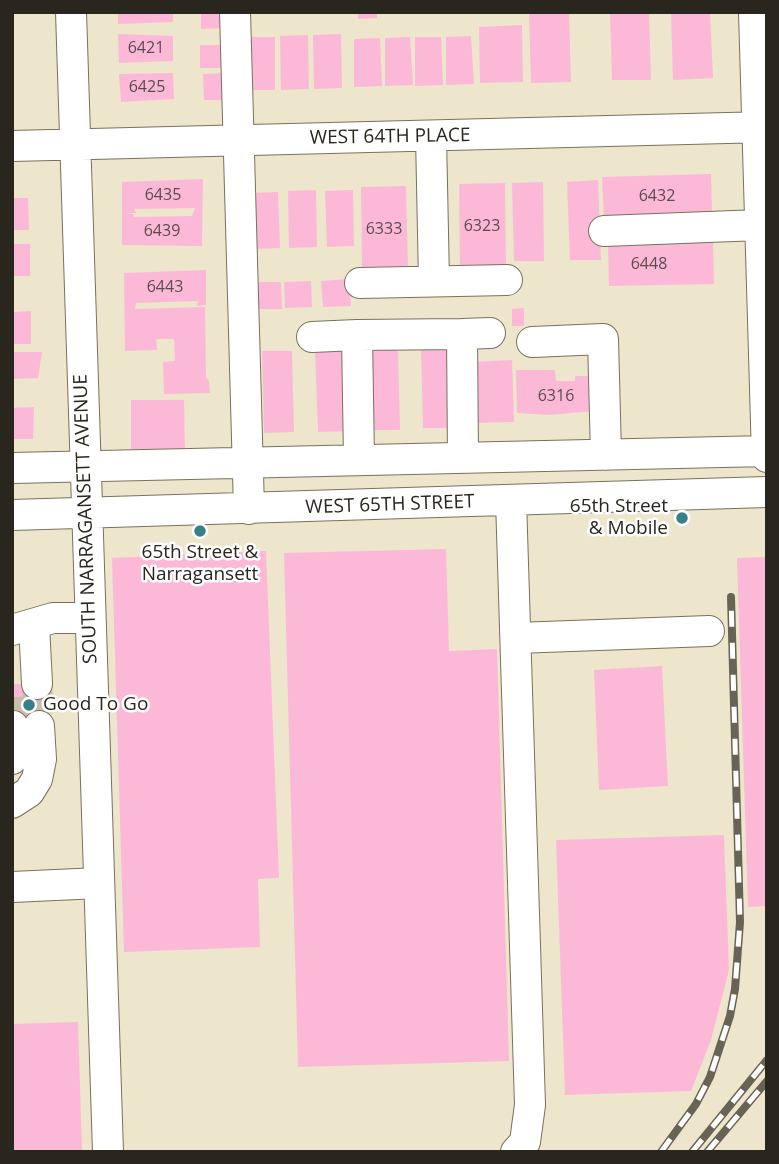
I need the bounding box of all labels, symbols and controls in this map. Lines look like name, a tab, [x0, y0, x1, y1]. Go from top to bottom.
house number: 6421	[128, 38, 164, 58]
house number: 6425	[129, 77, 165, 97]
street label: WEST 64TH PLACE	[309, 124, 471, 150]
house number: 6435	[145, 185, 181, 205]
house number: 6432	[639, 186, 675, 206]
house number: 6323	[464, 216, 500, 236]
house number: 6333	[366, 219, 402, 239]
house number: 6439	[144, 221, 180, 241]
house number: 6448	[631, 254, 667, 274]
house number: 6443	[147, 277, 183, 297]
street label: SOUTH NARRAGANSETT AVENUE	[70, 374, 102, 664]
house number: 6316	[538, 386, 574, 406]
street label: WEST 65TH STREET	[305, 491, 475, 519]
place label: 65th Street & Mobile	[570, 496, 668, 540]
marker: 65th Street & Mobile	[674, 510, 690, 526]
marker: 65th Street & Narragansett	[192, 523, 208, 539]
place label: 65th Street & Narragansett	[142, 542, 258, 586]
place label: Good To Go	[43, 694, 148, 716]
marker: Good To Go	[21, 697, 37, 713]

